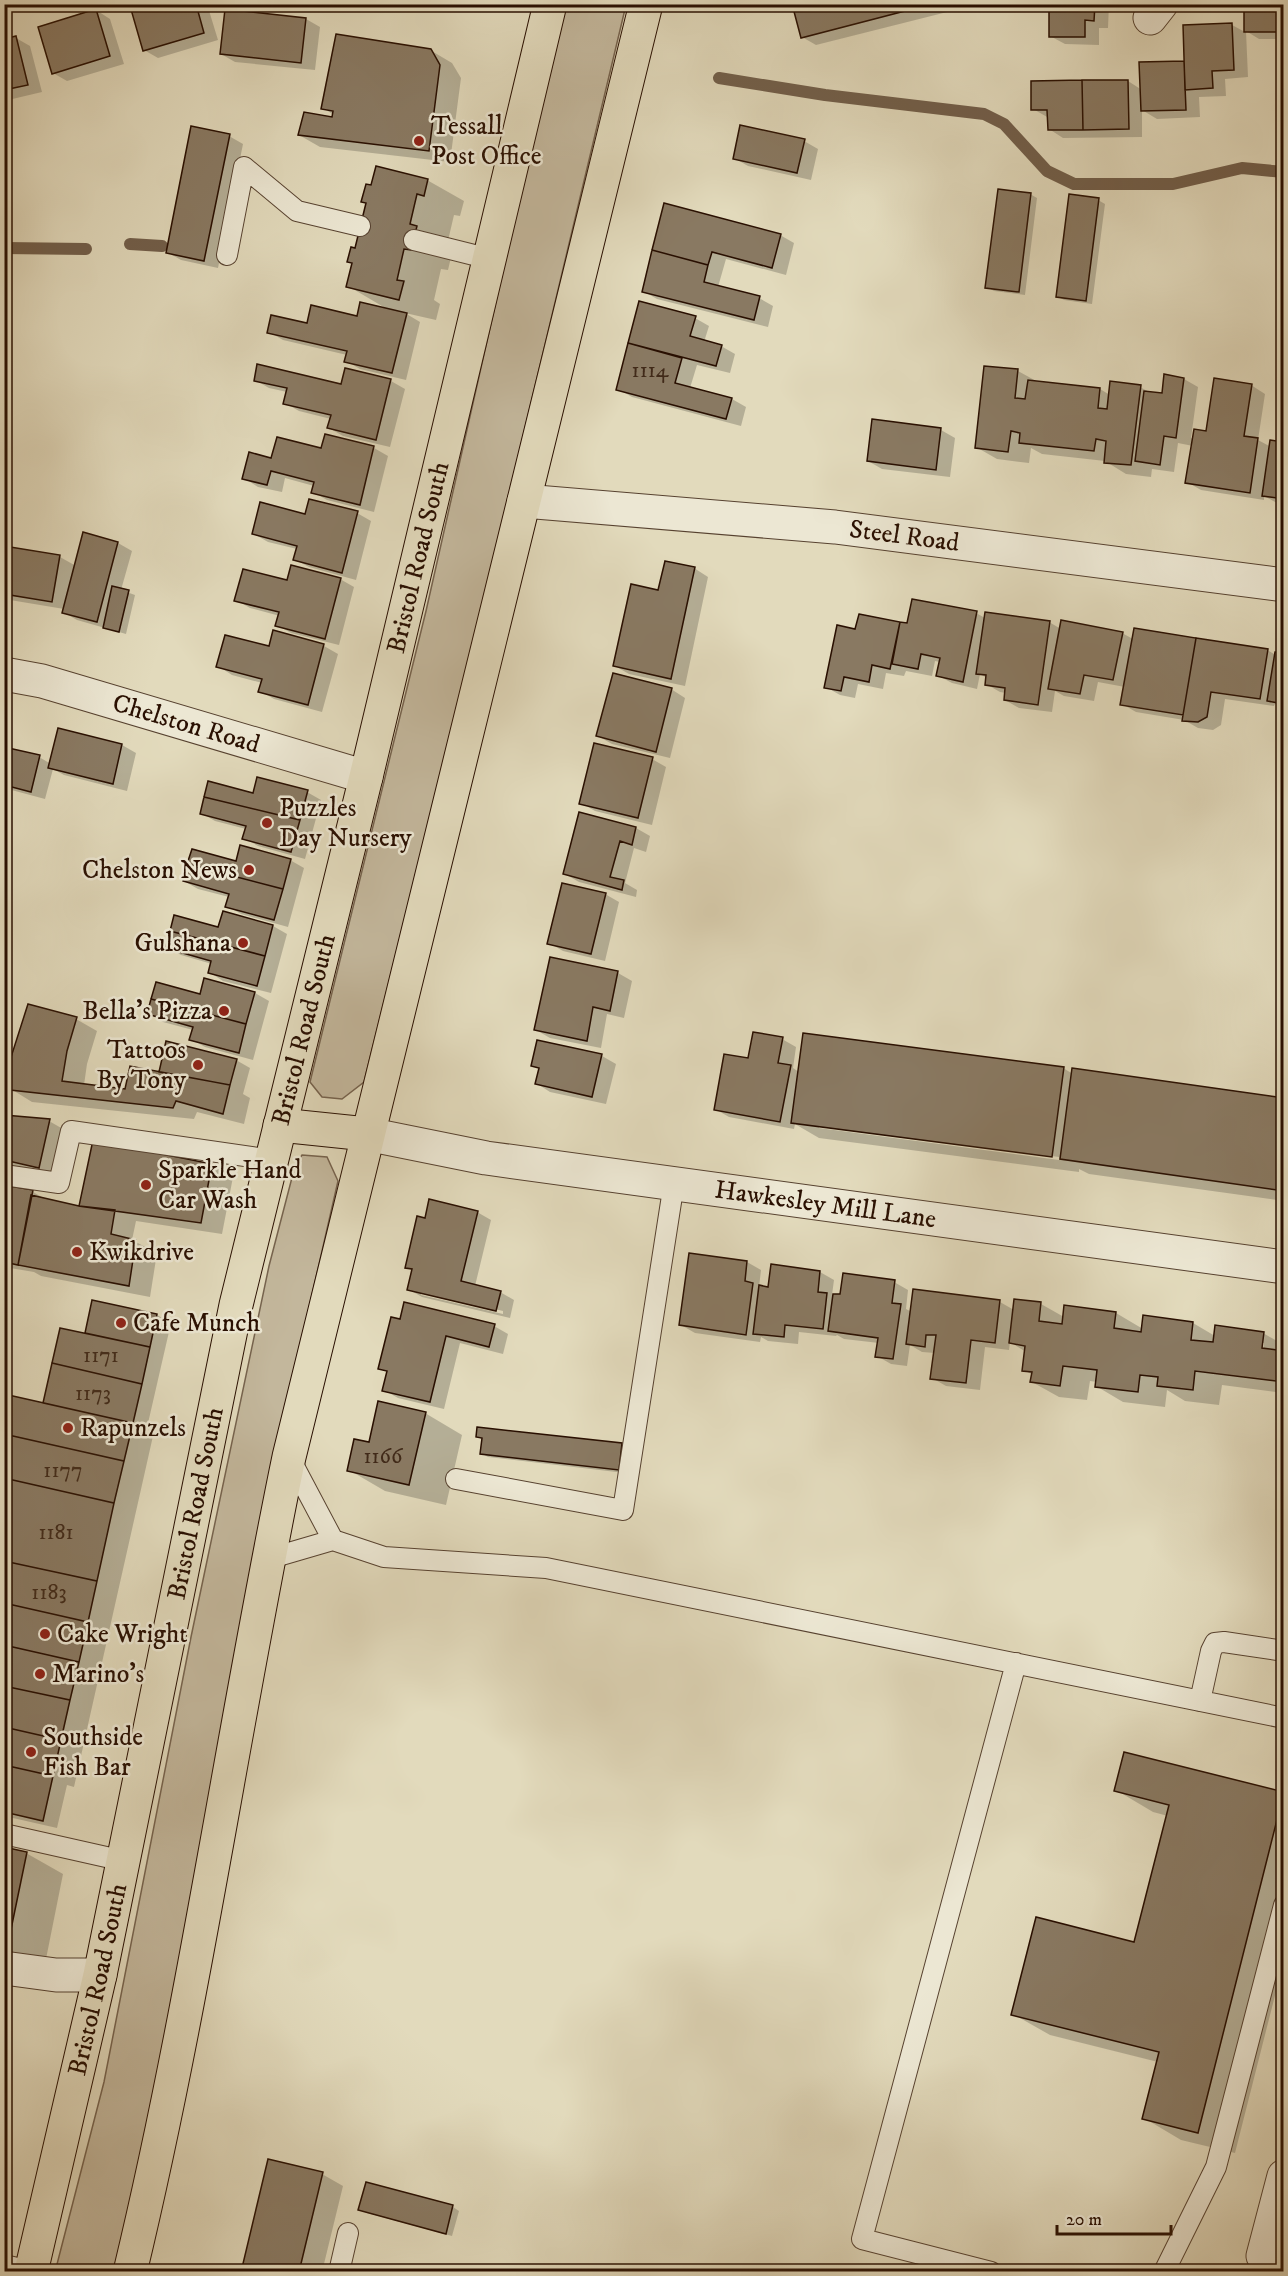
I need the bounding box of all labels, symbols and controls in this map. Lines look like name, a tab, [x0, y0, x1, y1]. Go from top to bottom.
place label: Tessall Post Office	[431, 110, 542, 173]
marker: Tessall Post Office	[412, 134, 426, 148]
house number: 1114	[632, 357, 670, 384]
street label: Bristol Road South	[380, 458, 457, 657]
street label: Steel Road	[847, 512, 961, 559]
street label: Chelston Road	[109, 686, 264, 761]
place label: Puzzles Day Nursery	[279, 792, 412, 855]
marker: Puzzles Day Nursery	[260, 816, 274, 830]
place label: Chelston News	[82, 854, 237, 887]
marker: Chelston News	[242, 863, 256, 877]
place label: Gulshana	[134, 927, 231, 960]
street label: Bristol Road South	[264, 930, 343, 1129]
marker: Gulshana	[236, 936, 250, 950]
place label: Bella's Pizza	[82, 995, 212, 1028]
marker: Bella's Pizza	[217, 1004, 231, 1018]
place label: Tattoos By Tony	[96, 1034, 187, 1097]
marker: Tattoos By Tony	[191, 1058, 205, 1072]
place label: Sparkle Hand Car Wash	[158, 1154, 302, 1217]
street label: Hawkesley Mill Lane	[713, 1173, 938, 1236]
marker: Sparkle Hand Car Wash	[139, 1178, 153, 1192]
place label: Kwikdrive	[89, 1236, 194, 1269]
marker: Kwikdrive	[70, 1245, 84, 1259]
place label: Cafe Munch	[133, 1307, 260, 1340]
marker: Cafe Munch	[114, 1316, 128, 1330]
house number: 1171	[83, 1342, 119, 1369]
house number: 1173	[75, 1380, 111, 1407]
street label: Bristol Road South	[160, 1404, 231, 1603]
place label: Rapunzels	[80, 1412, 186, 1445]
marker: Rapunzels	[61, 1421, 75, 1435]
house number: 1166	[364, 1443, 404, 1470]
house number: 1177	[43, 1457, 83, 1484]
house number: 1181	[38, 1519, 74, 1546]
house number: 1183	[31, 1579, 67, 1606]
place label: Cake Wright	[57, 1618, 188, 1651]
marker: Cake Wright	[38, 1627, 52, 1641]
place label: Marino's	[52, 1658, 144, 1691]
marker: Marino's	[33, 1667, 47, 1681]
place label: Southside Fish Bar	[43, 1721, 143, 1784]
marker: Southside Fish Bar	[24, 1745, 38, 1759]
street label: Bristol Road South	[61, 1880, 135, 2079]
scale bar	[1057, 2198, 1171, 2236]
text: 20 m	[1066, 2209, 1102, 2231]

